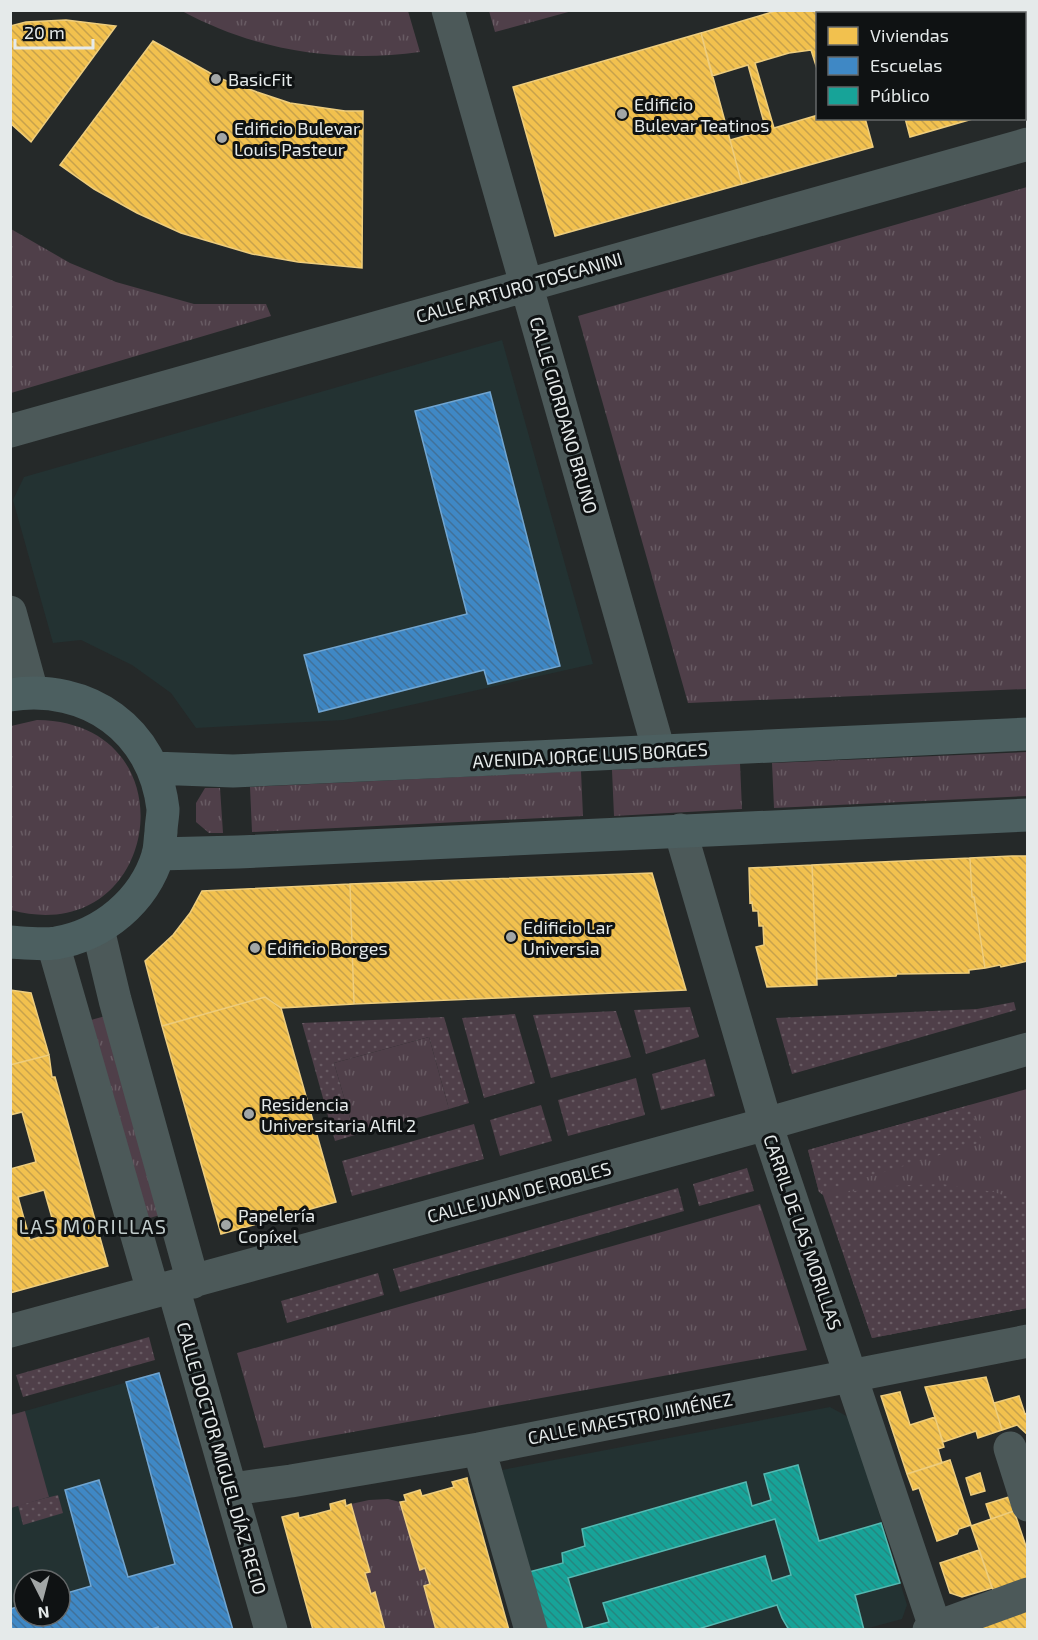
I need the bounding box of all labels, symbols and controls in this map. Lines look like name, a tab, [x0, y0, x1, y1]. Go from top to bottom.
scale bar	[15, 12, 93, 50]
legend	[816, 12, 1026, 120]
text: 20 m	[24, 21, 65, 43]
text: Viviendas	[870, 24, 949, 46]
text: Escuelas	[870, 54, 942, 76]
place label: BasicFit	[228, 68, 293, 90]
marker: BasicFit	[209, 72, 223, 86]
text: Público	[870, 84, 930, 106]
place label: Edificio Bulevar Teatinos	[634, 93, 769, 136]
marker: Edificio Bulevar Teatinos	[615, 107, 629, 121]
place label: Edificio Bulevar Louis Pasteur	[234, 117, 360, 160]
marker: Edificio Bulevar Louis Pasteur	[215, 131, 229, 145]
street label: CALLE ARTURO TOSCANINI	[413, 247, 625, 327]
street label: CALLE GIORDANO BRUNO	[525, 314, 603, 516]
street label: AVENIDA JORGE LUIS BORGES	[472, 738, 708, 772]
place label: Edificio Lar Universia	[523, 916, 613, 959]
marker: Edificio Lar Universia	[504, 930, 518, 944]
place label: Edificio Borges	[267, 937, 388, 959]
marker: Edificio Borges	[248, 941, 262, 955]
place label: Residencia Universitaria Alfil 2	[261, 1093, 416, 1136]
marker: Residencia Universitaria Alfil 2	[242, 1107, 256, 1121]
street label: CARRIL DE LAS MORILLAS	[759, 1131, 847, 1333]
street label: CALLE JUAN DE ROBLES	[425, 1157, 613, 1227]
place label: Papelería Copíxel	[238, 1204, 315, 1247]
district label: LAS MORILLAS	[18, 1214, 168, 1238]
marker: Papelería Copíxel	[219, 1218, 233, 1232]
street label: CALLE DOCTOR MIGUEL DÍAZ RECIO	[172, 1319, 272, 1597]
street label: CALLE MAESTRO JIMÉNEZ	[526, 1387, 734, 1449]
north arrow	[12, 1568, 72, 1628]
text: N	[37, 1603, 50, 1623]

